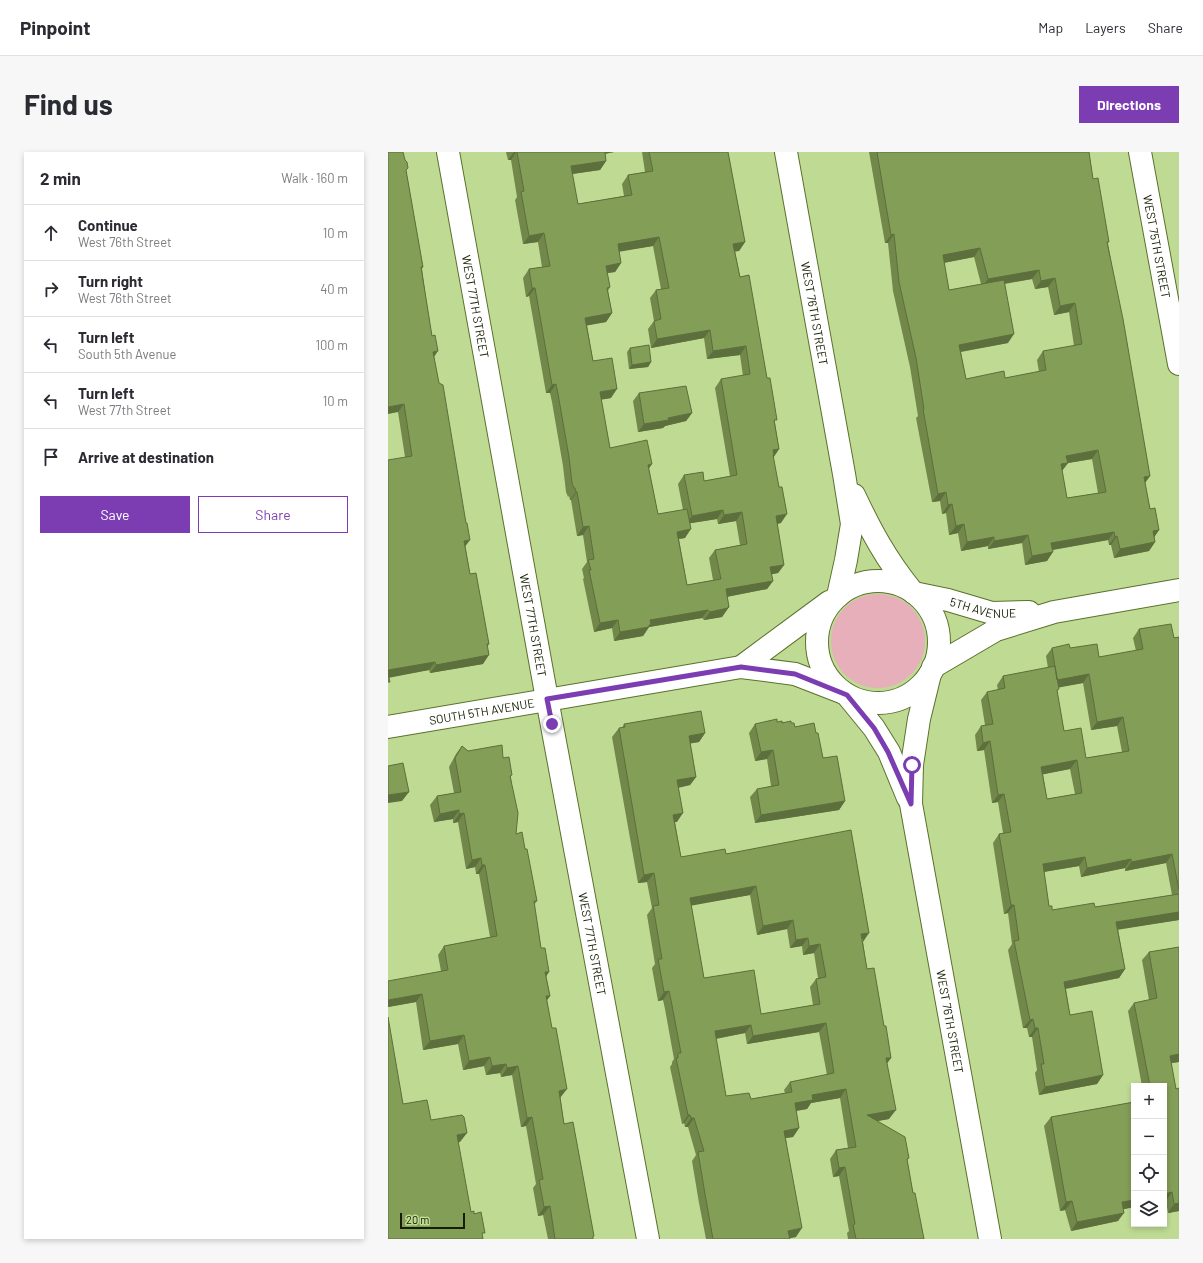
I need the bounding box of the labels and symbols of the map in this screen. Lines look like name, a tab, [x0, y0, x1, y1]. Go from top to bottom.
street label: WEST 75TH STREET	[1141, 194, 1174, 299]
street label: WEST 77TH STREET	[460, 254, 492, 359]
street label: WEST 76TH STREET	[799, 261, 831, 366]
street label: WEST 77TH STREET	[517, 573, 550, 678]
street label: 5TH AVENUE	[949, 594, 1016, 620]
street label: SOUTH 5TH AVENUE	[428, 695, 535, 727]
route end	[543, 715, 561, 733]
route start	[903, 756, 921, 774]
street label: WEST 77TH STREET	[576, 891, 609, 997]
street label: WEST 76TH STREET	[934, 969, 967, 1075]
scale bar	[400, 1211, 465, 1230]

